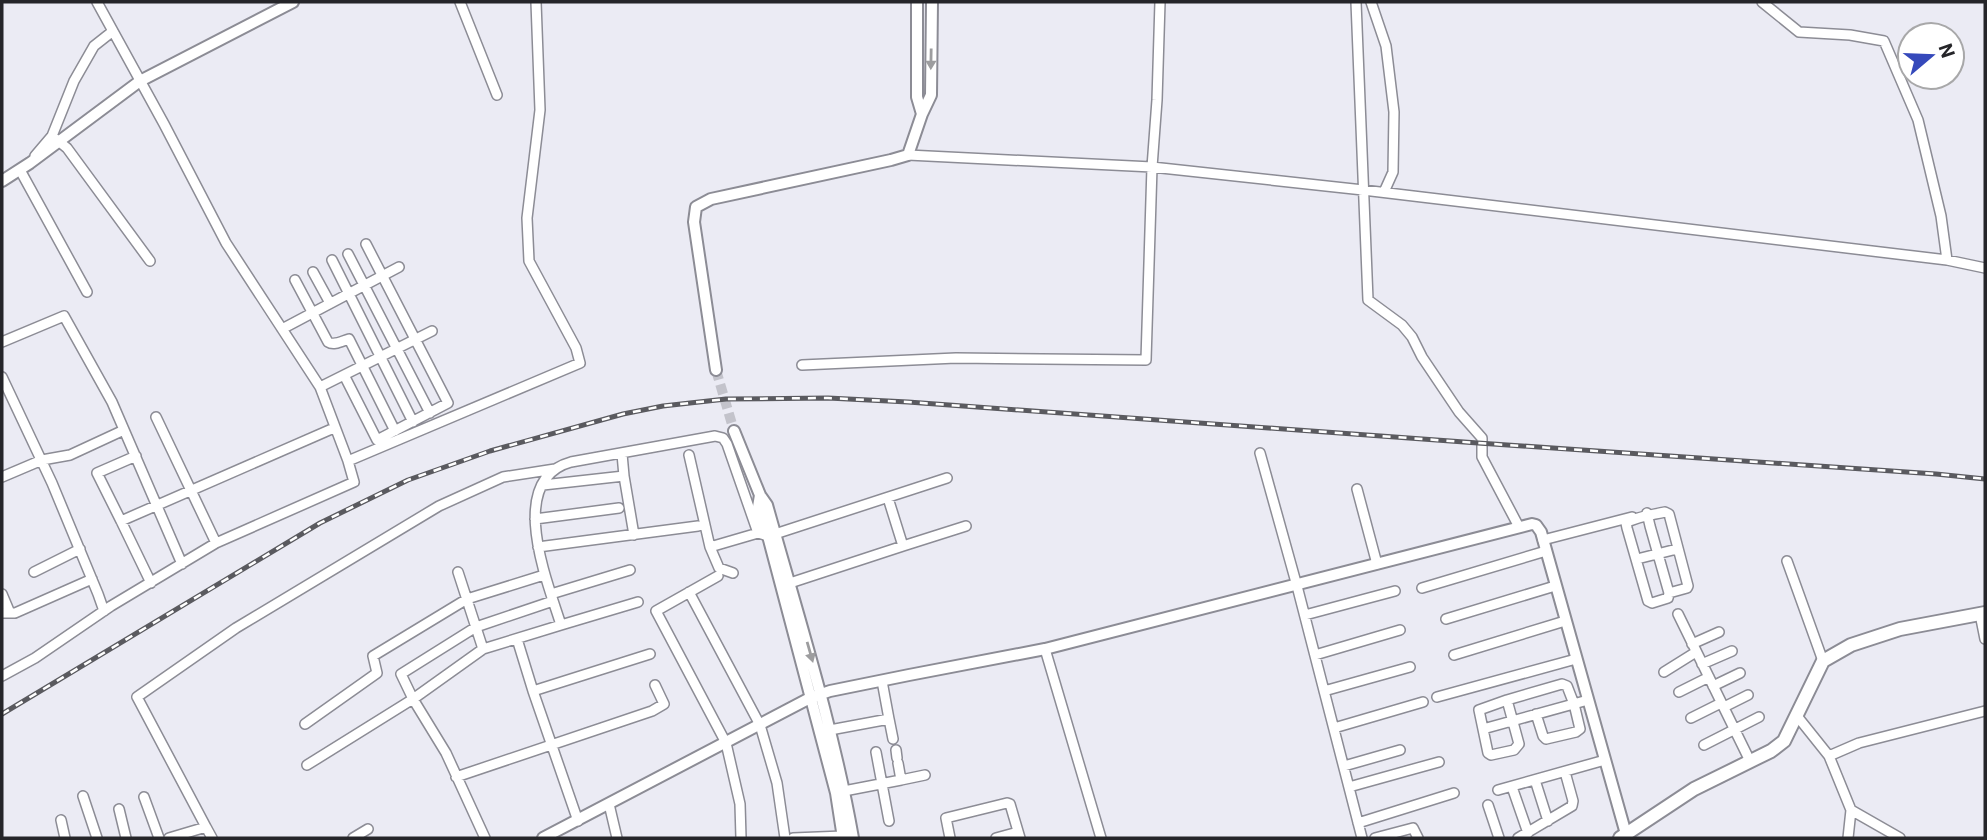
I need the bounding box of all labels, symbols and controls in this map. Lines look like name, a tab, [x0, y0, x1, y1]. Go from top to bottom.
north arrow	[1896, 21, 1966, 91]
text: N	[1934, 41, 1960, 61]
one-way arrow	[925, 48, 937, 70]
one-way arrow	[805, 642, 815, 663]

